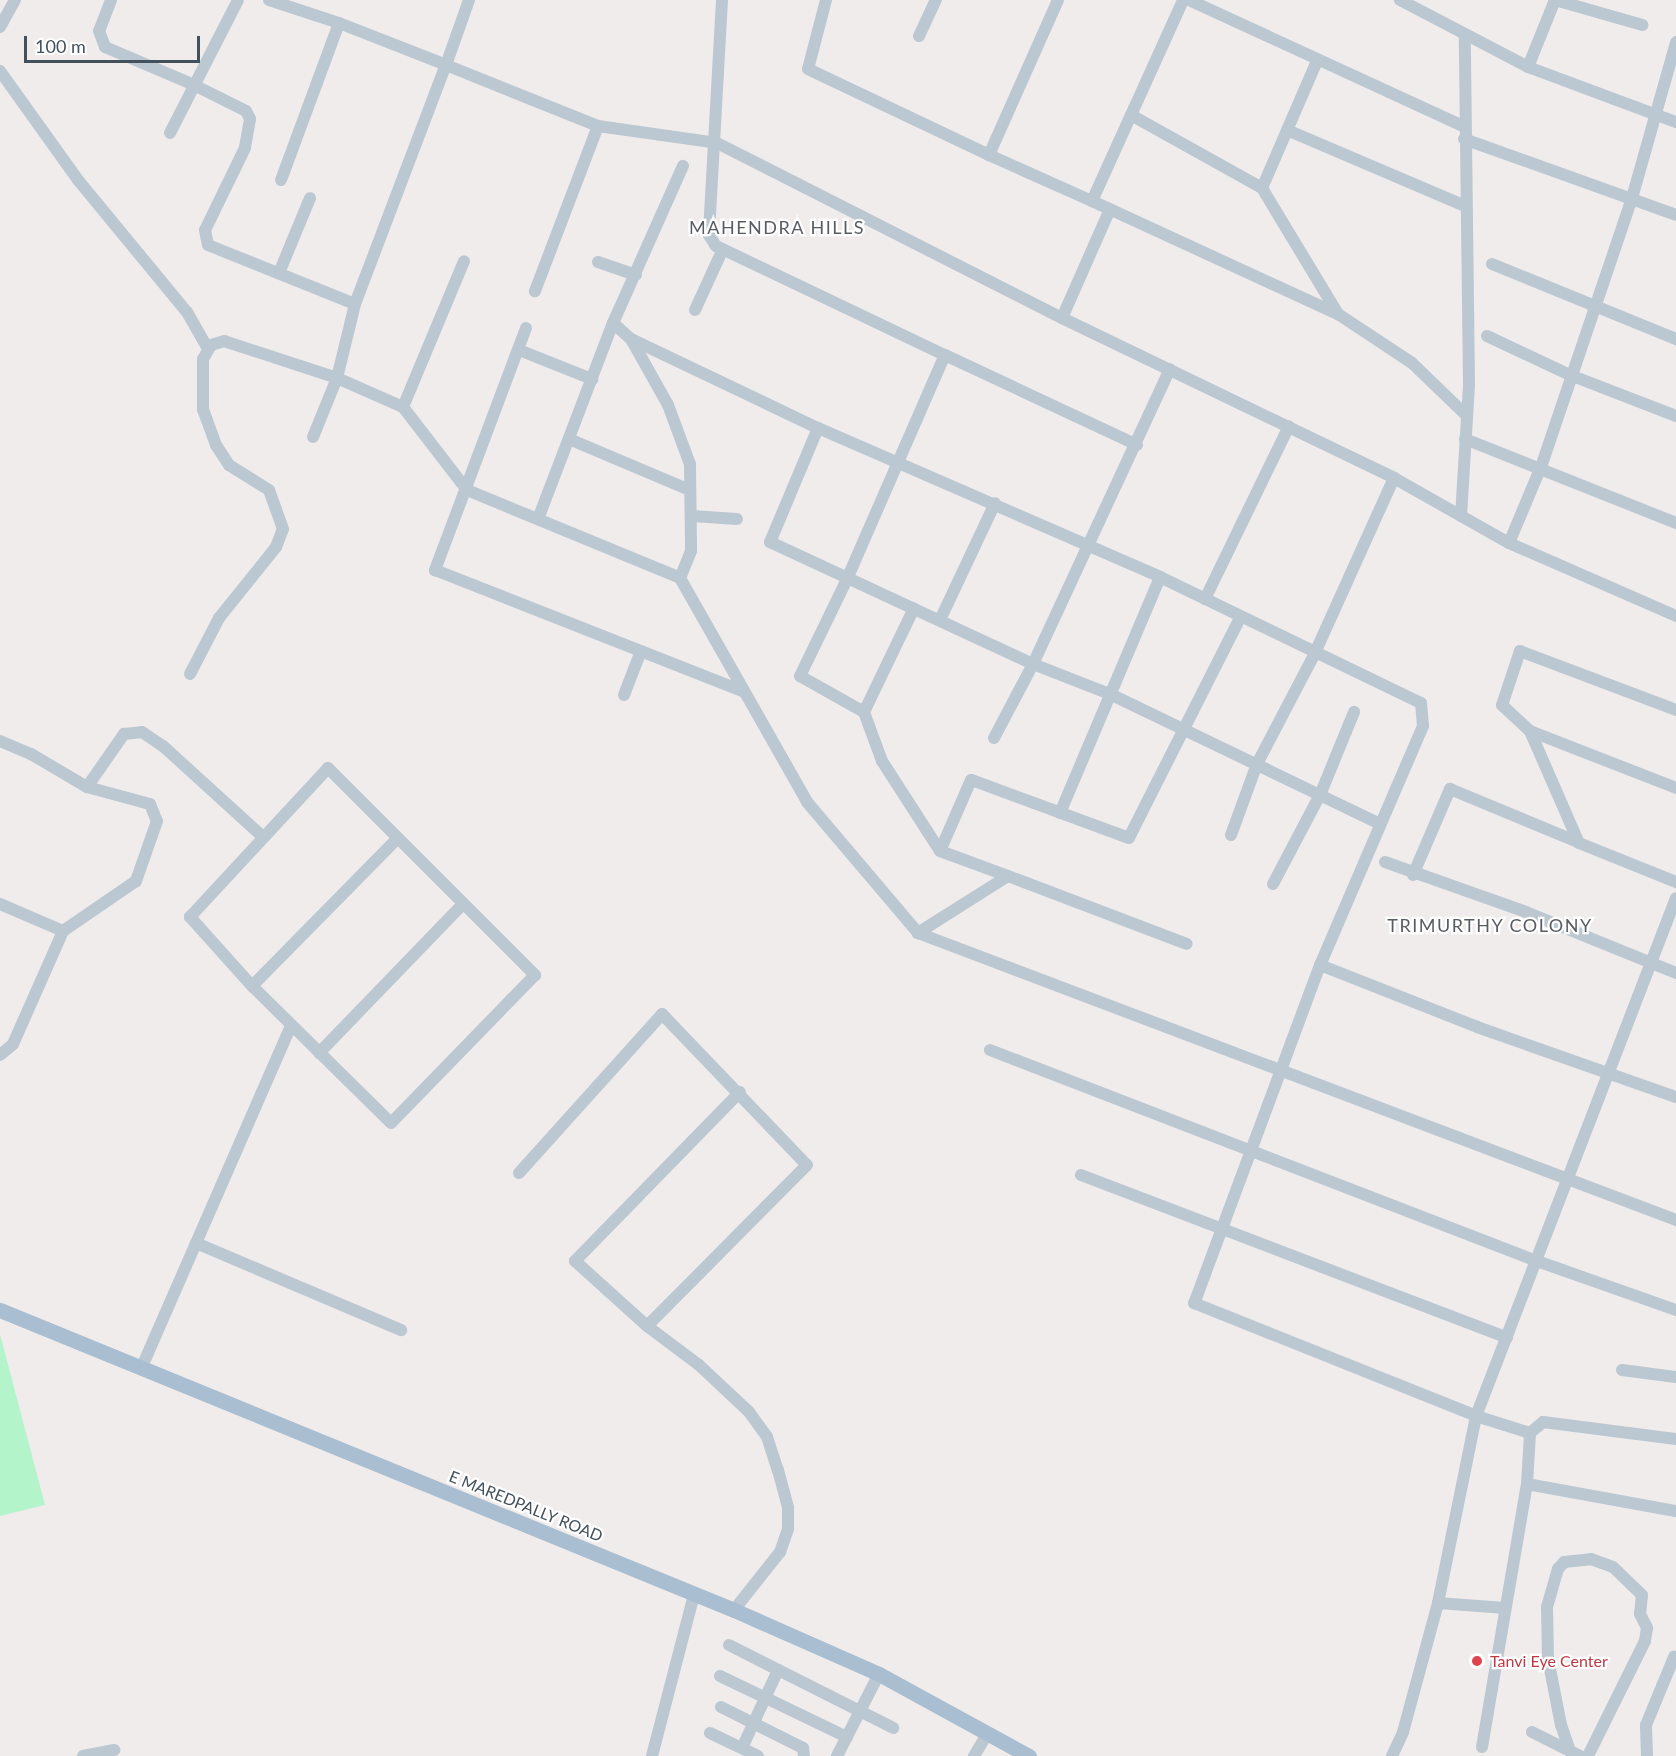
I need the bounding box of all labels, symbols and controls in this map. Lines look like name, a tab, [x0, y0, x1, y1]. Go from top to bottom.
scale bar	[27, 24, 202, 62]
text: 100 m	[35, 35, 86, 57]
district label: MAHENDRA HILLS	[689, 216, 865, 238]
district label: TRIMURTHY COLONY	[1387, 914, 1593, 936]
street label: E MAREDPALLY ROAD	[446, 1466, 606, 1546]
place label: Tanvi Eye Center	[1490, 1651, 1608, 1671]
marker: Tanvi Eye Center	[1468, 1652, 1486, 1670]

